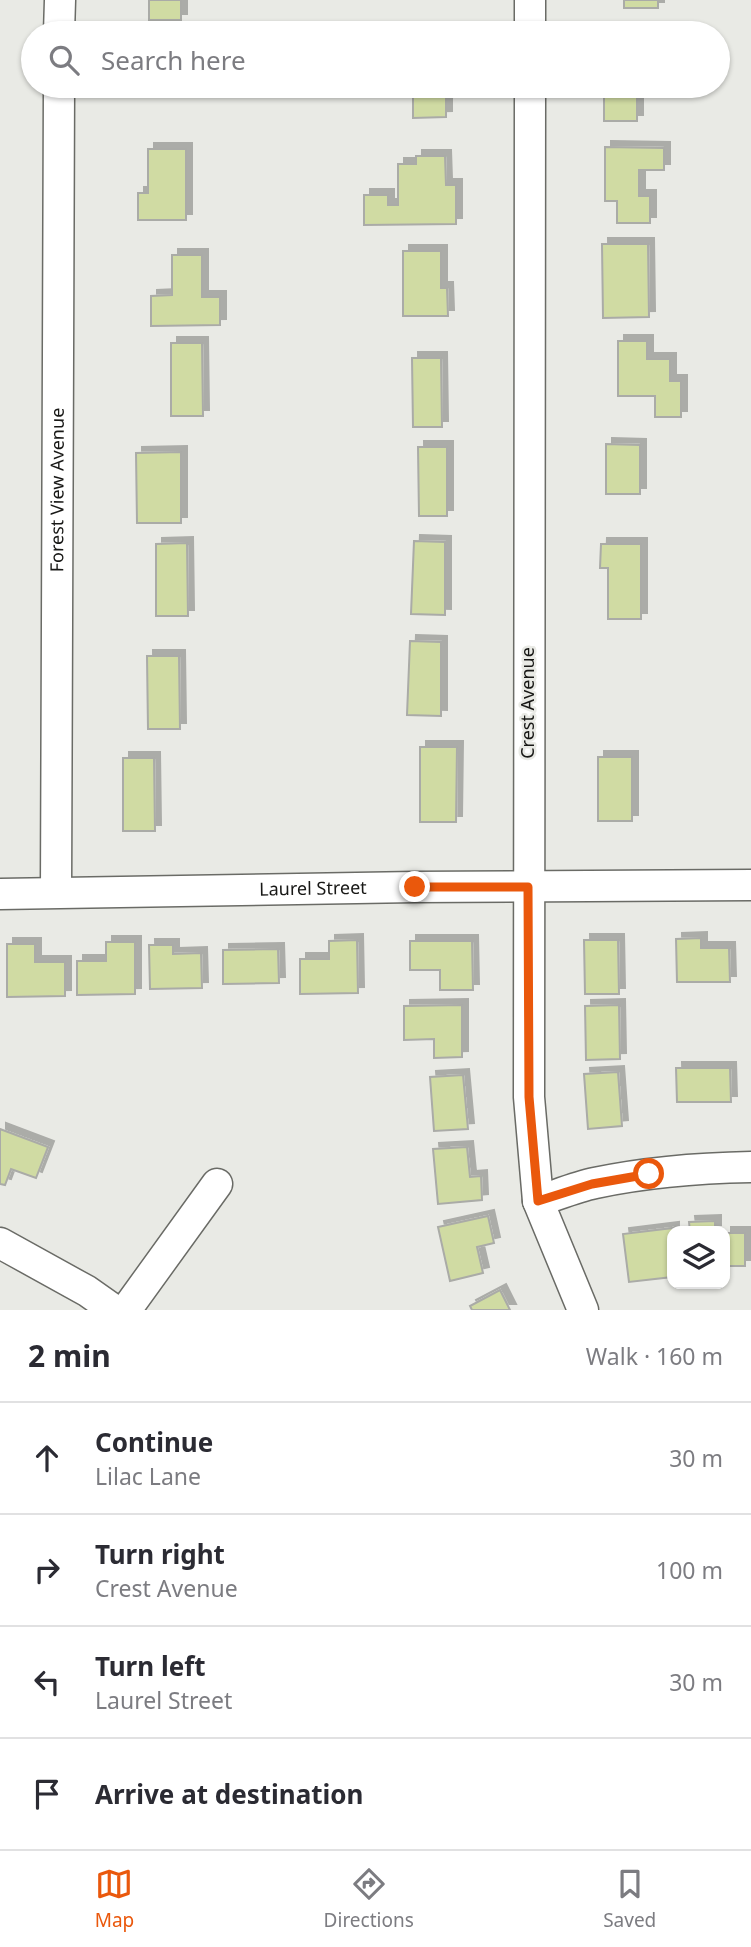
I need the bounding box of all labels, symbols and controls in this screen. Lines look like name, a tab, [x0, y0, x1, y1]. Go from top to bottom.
search box	[21, 21, 730, 98]
icon: search	[45, 41, 83, 79]
text: Search here	[101, 42, 246, 78]
street label: Forest View Avenue	[44, 408, 69, 572]
street label: Crest Avenue	[515, 647, 539, 759]
route end	[399, 871, 430, 902]
street label: Laurel Street	[259, 875, 367, 901]
route start	[633, 1158, 664, 1189]
map controls	[667, 1226, 730, 1289]
button: layers	[667, 1226, 730, 1289]
text: 2 min	[28, 1335, 111, 1376]
text: Walk · 160 m	[586, 1340, 723, 1372]
text: Continue	[95, 1424, 213, 1460]
icon: ahead	[28, 1439, 66, 1477]
text: 30 m	[669, 1442, 723, 1474]
text: Lilac Lane	[95, 1460, 201, 1492]
text: Turn right	[95, 1536, 225, 1572]
icon: right	[28, 1551, 66, 1589]
text: 100 m	[656, 1554, 723, 1586]
text: Crest Avenue	[95, 1572, 238, 1604]
text: Turn left	[95, 1648, 206, 1684]
icon: left	[28, 1663, 66, 1701]
text: 30 m	[669, 1666, 723, 1698]
text: Laurel Street	[95, 1684, 232, 1716]
icon: arrive	[28, 1775, 66, 1813]
text: Arrive at destination	[95, 1776, 364, 1812]
tab: Map	[95, 1865, 134, 1933]
tab: Directions	[324, 1865, 414, 1933]
tab: Saved	[603, 1865, 656, 1933]

